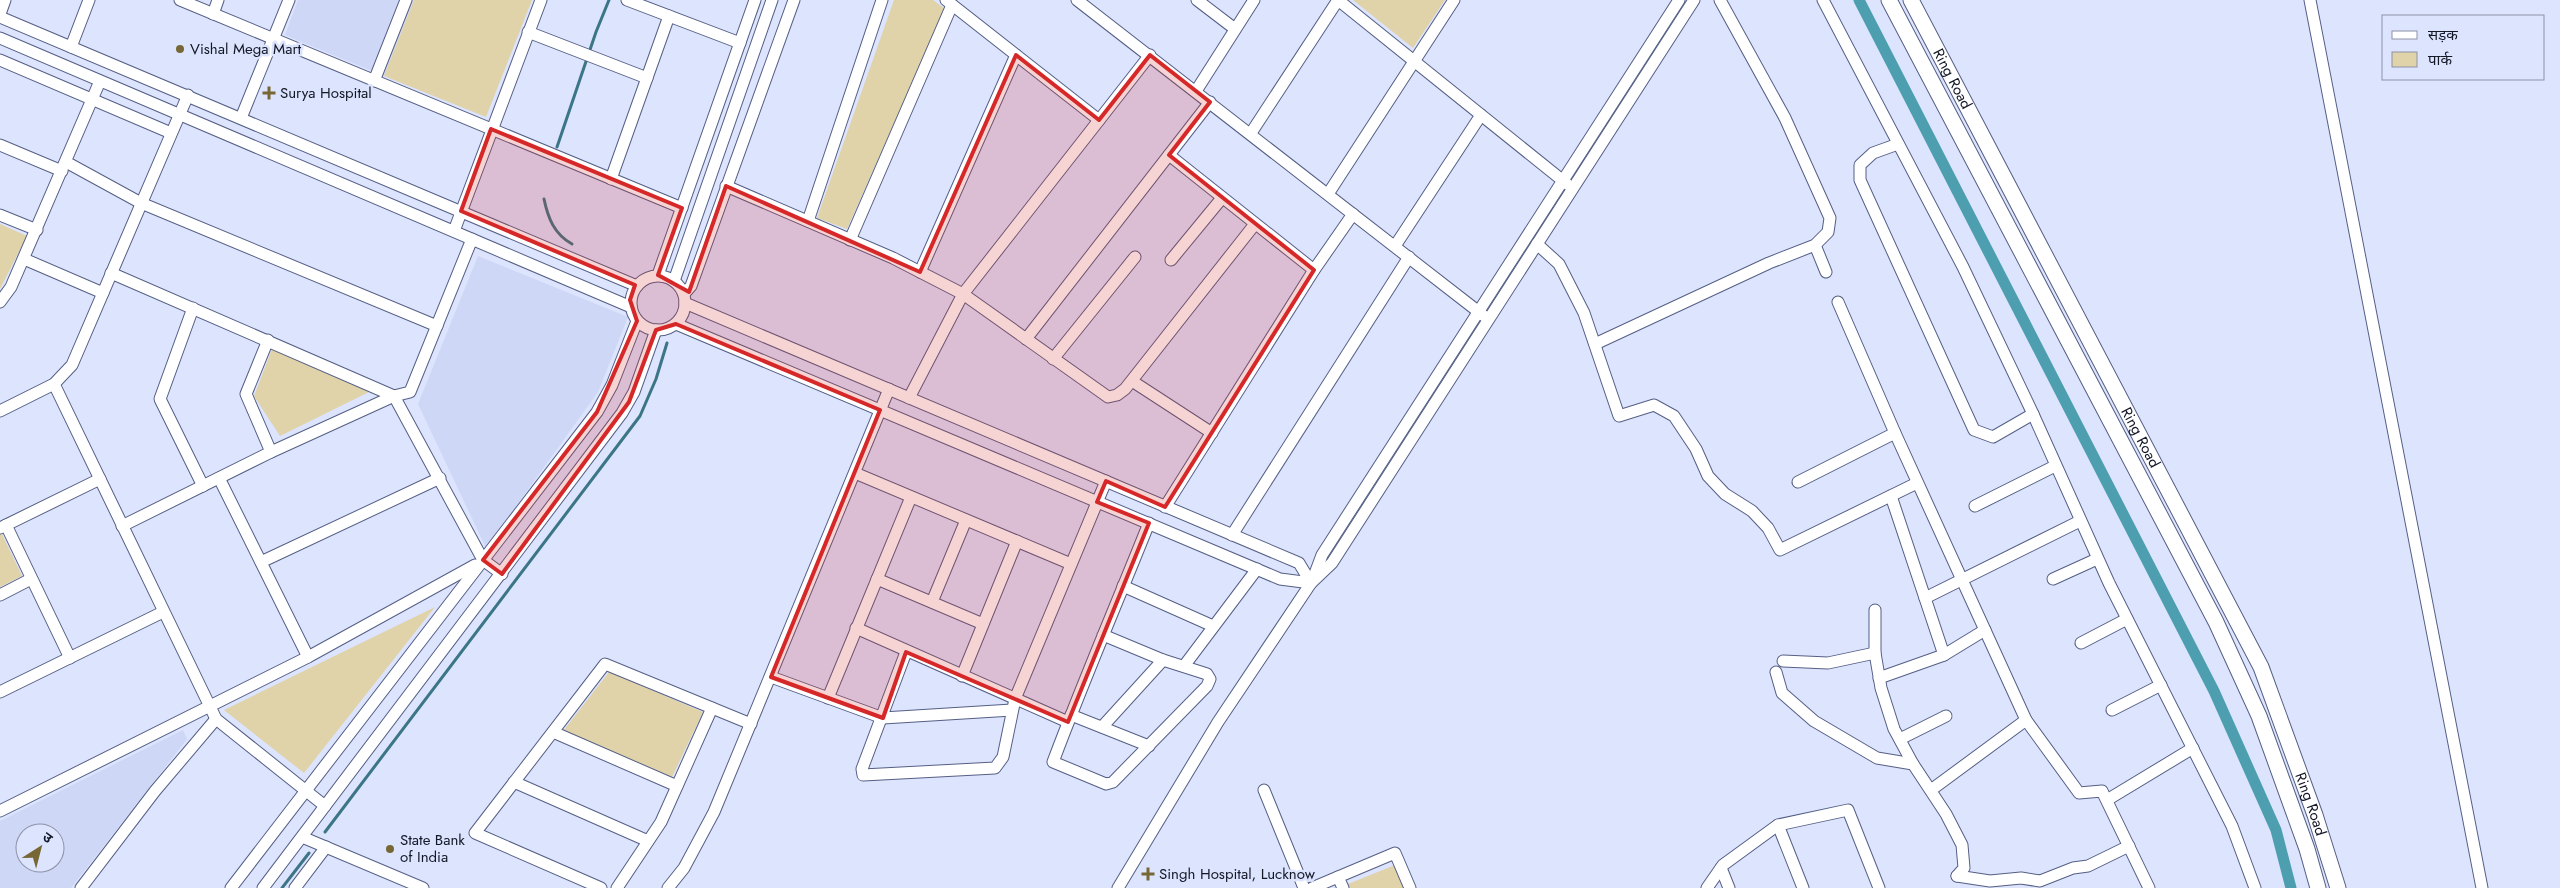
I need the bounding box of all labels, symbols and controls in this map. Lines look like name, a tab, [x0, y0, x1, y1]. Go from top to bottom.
legend	[2382, 15, 2545, 80]
text: सड़क	[2428, 24, 2458, 46]
place label: Vishal Mega Mart	[190, 38, 302, 60]
marker: Vishal Mega Mart	[174, 43, 186, 55]
street label: Ring Road	[1927, 45, 1977, 113]
text: पार्क	[2428, 49, 2452, 71]
place label: Surya Hospital	[280, 82, 372, 104]
marker: Surya Hospital	[262, 86, 276, 100]
street label: Ring Road	[2116, 403, 2166, 472]
street label: Ring Road	[2289, 769, 2332, 838]
north arrow	[15, 823, 65, 873]
text: उ	[38, 827, 57, 848]
place label: State Bank of India	[400, 829, 465, 868]
marker: State Bank of India	[384, 843, 396, 855]
place label: Singh Hospital, Lucknow	[1159, 863, 1316, 885]
marker: Singh Hospital, Lucknow	[1141, 867, 1155, 881]

